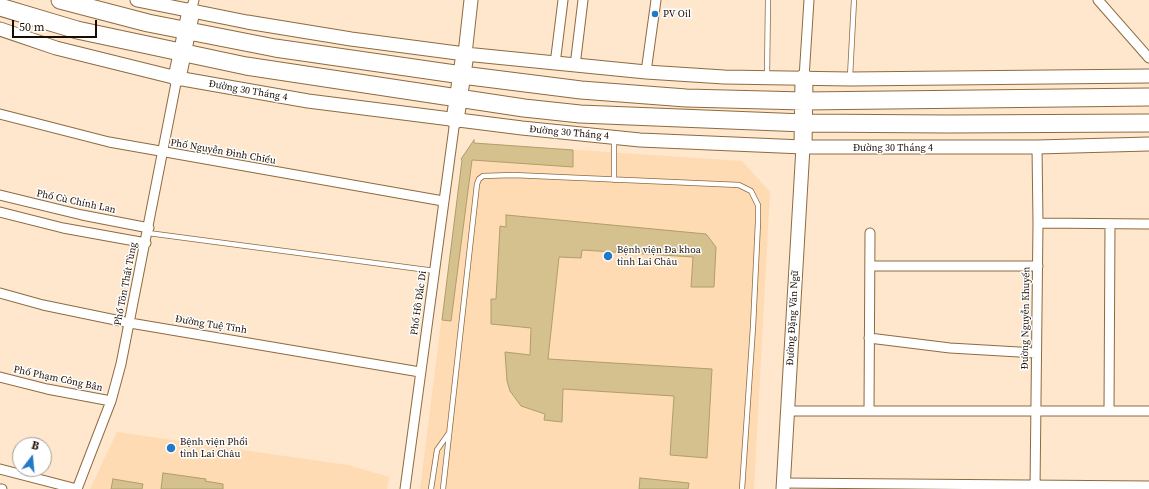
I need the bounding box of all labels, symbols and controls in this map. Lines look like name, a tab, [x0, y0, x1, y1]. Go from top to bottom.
place label: PV Oil	[663, 8, 691, 20]
marker: PV Oil	[650, 9, 660, 19]
scale bar	[14, 12, 99, 38]
text: 50 m	[19, 19, 45, 35]
street label: Đường 30 Tháng 4	[208, 78, 288, 104]
street label: Đường 30 Tháng 4	[529, 124, 609, 142]
street label: Phố Nguyễn Đình Chiểu	[169, 137, 277, 167]
street label: Đường 30 Tháng 4	[853, 142, 933, 154]
street label: Phố Cù Chính Lan	[35, 188, 117, 216]
street label: Phố Tôn Thất Tùng	[112, 241, 140, 327]
place label: Bệnh viện Đa khoa tỉnh Lai Châu	[617, 244, 701, 268]
marker: Bệnh viện Đa khoa tỉnh Lai Châu	[602, 250, 614, 262]
street label: Đường Nguyễn Khuyến	[1019, 267, 1033, 369]
street label: Phố Hồ Đắc Di	[409, 270, 429, 336]
street label: Đường Đặng Văn Ngữ	[785, 270, 801, 366]
street label: Đường Tuệ Tĩnh	[174, 313, 248, 337]
street label: Phố Phạm Công Bân	[12, 364, 104, 394]
place label: Bệnh viện Phổi tỉnh Lai Châu	[180, 436, 248, 460]
north arrow	[12, 437, 52, 477]
text: B	[30, 438, 41, 454]
marker: Bệnh viện Phổi tỉnh Lai Châu	[165, 442, 177, 454]

